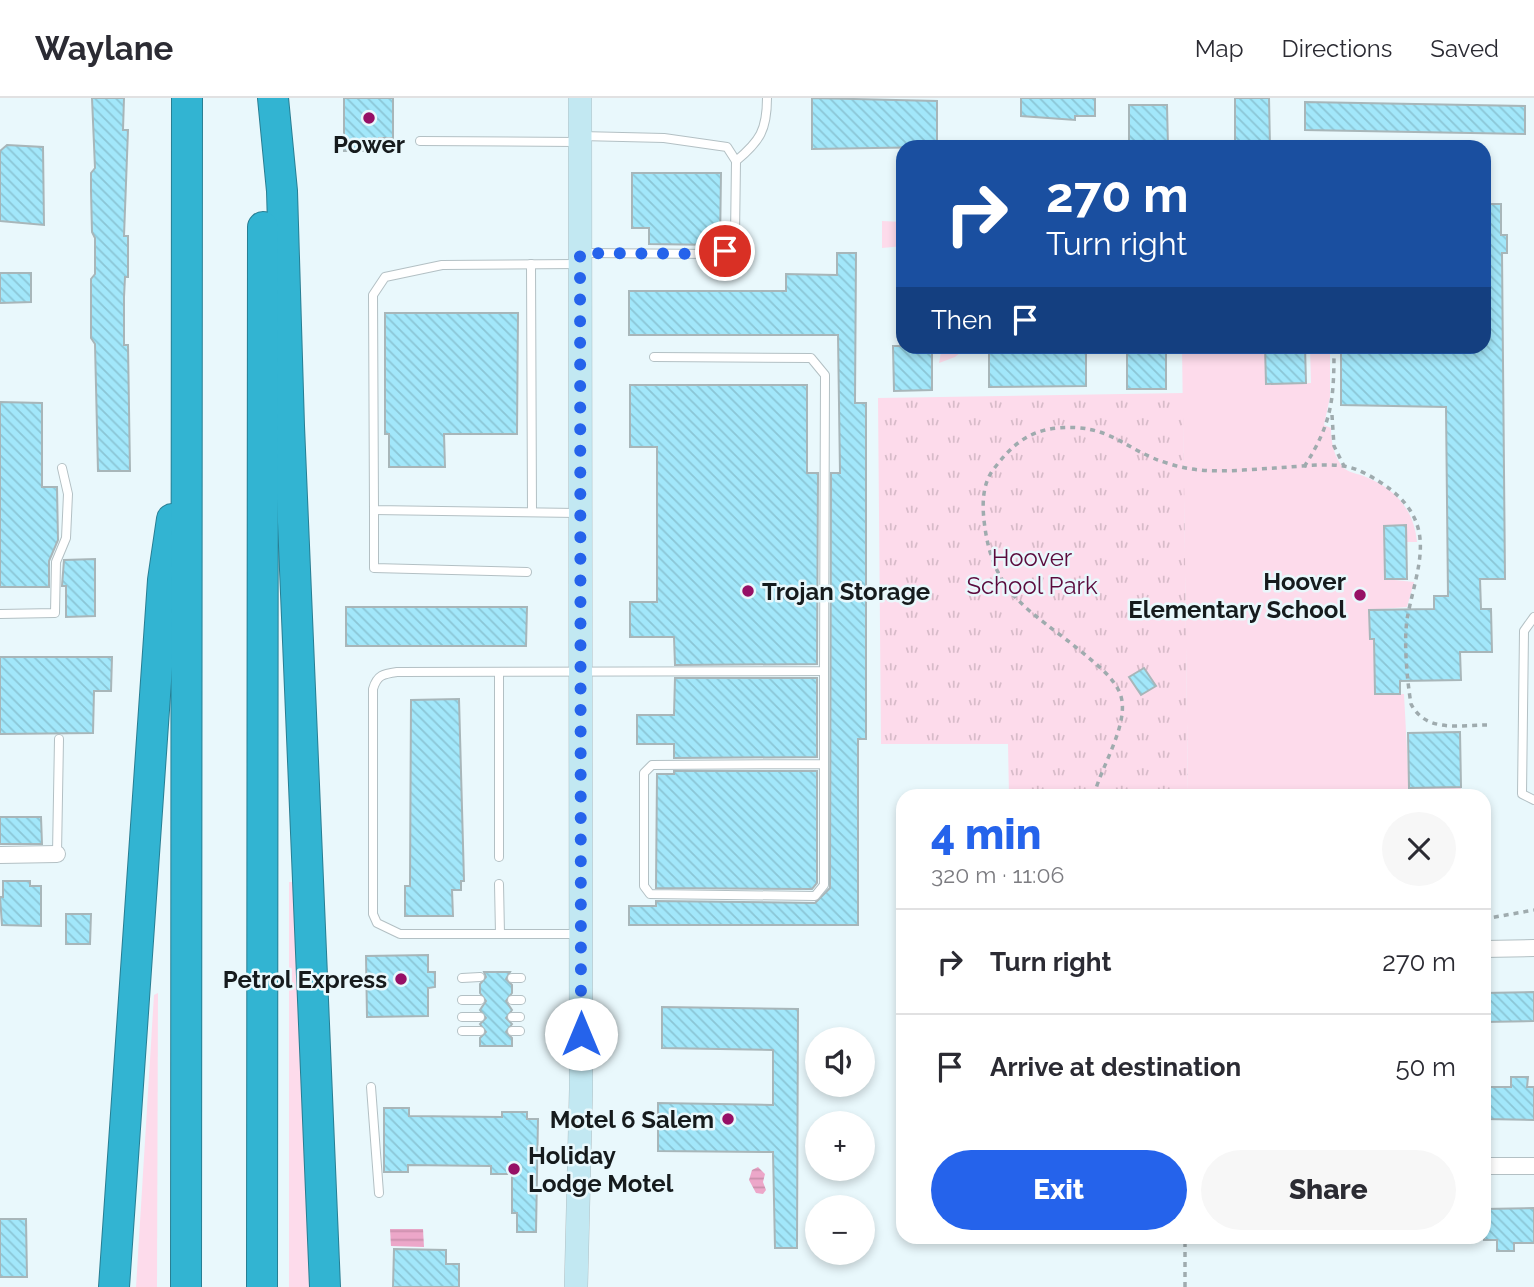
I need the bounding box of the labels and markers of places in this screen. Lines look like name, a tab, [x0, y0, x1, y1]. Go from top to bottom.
marker: Power	[361, 110, 377, 126]
place label: Power	[333, 130, 405, 159]
pin	[695, 221, 755, 281]
place label: Hoover Elementary School	[1128, 567, 1346, 624]
place label: Trojan Storage	[762, 577, 930, 606]
marker: Trojan Storage	[740, 583, 756, 599]
marker: Hoover Elementary School	[1352, 587, 1368, 603]
place label: Petrol Express	[223, 965, 387, 994]
marker: Petrol Express	[393, 971, 409, 987]
place label: Motel 6 Salem	[550, 1105, 714, 1134]
marker: Motel 6 Salem	[720, 1111, 736, 1127]
place label: Holiday Lodge Motel	[528, 1141, 674, 1198]
marker: Holiday Lodge Motel	[506, 1161, 522, 1177]

